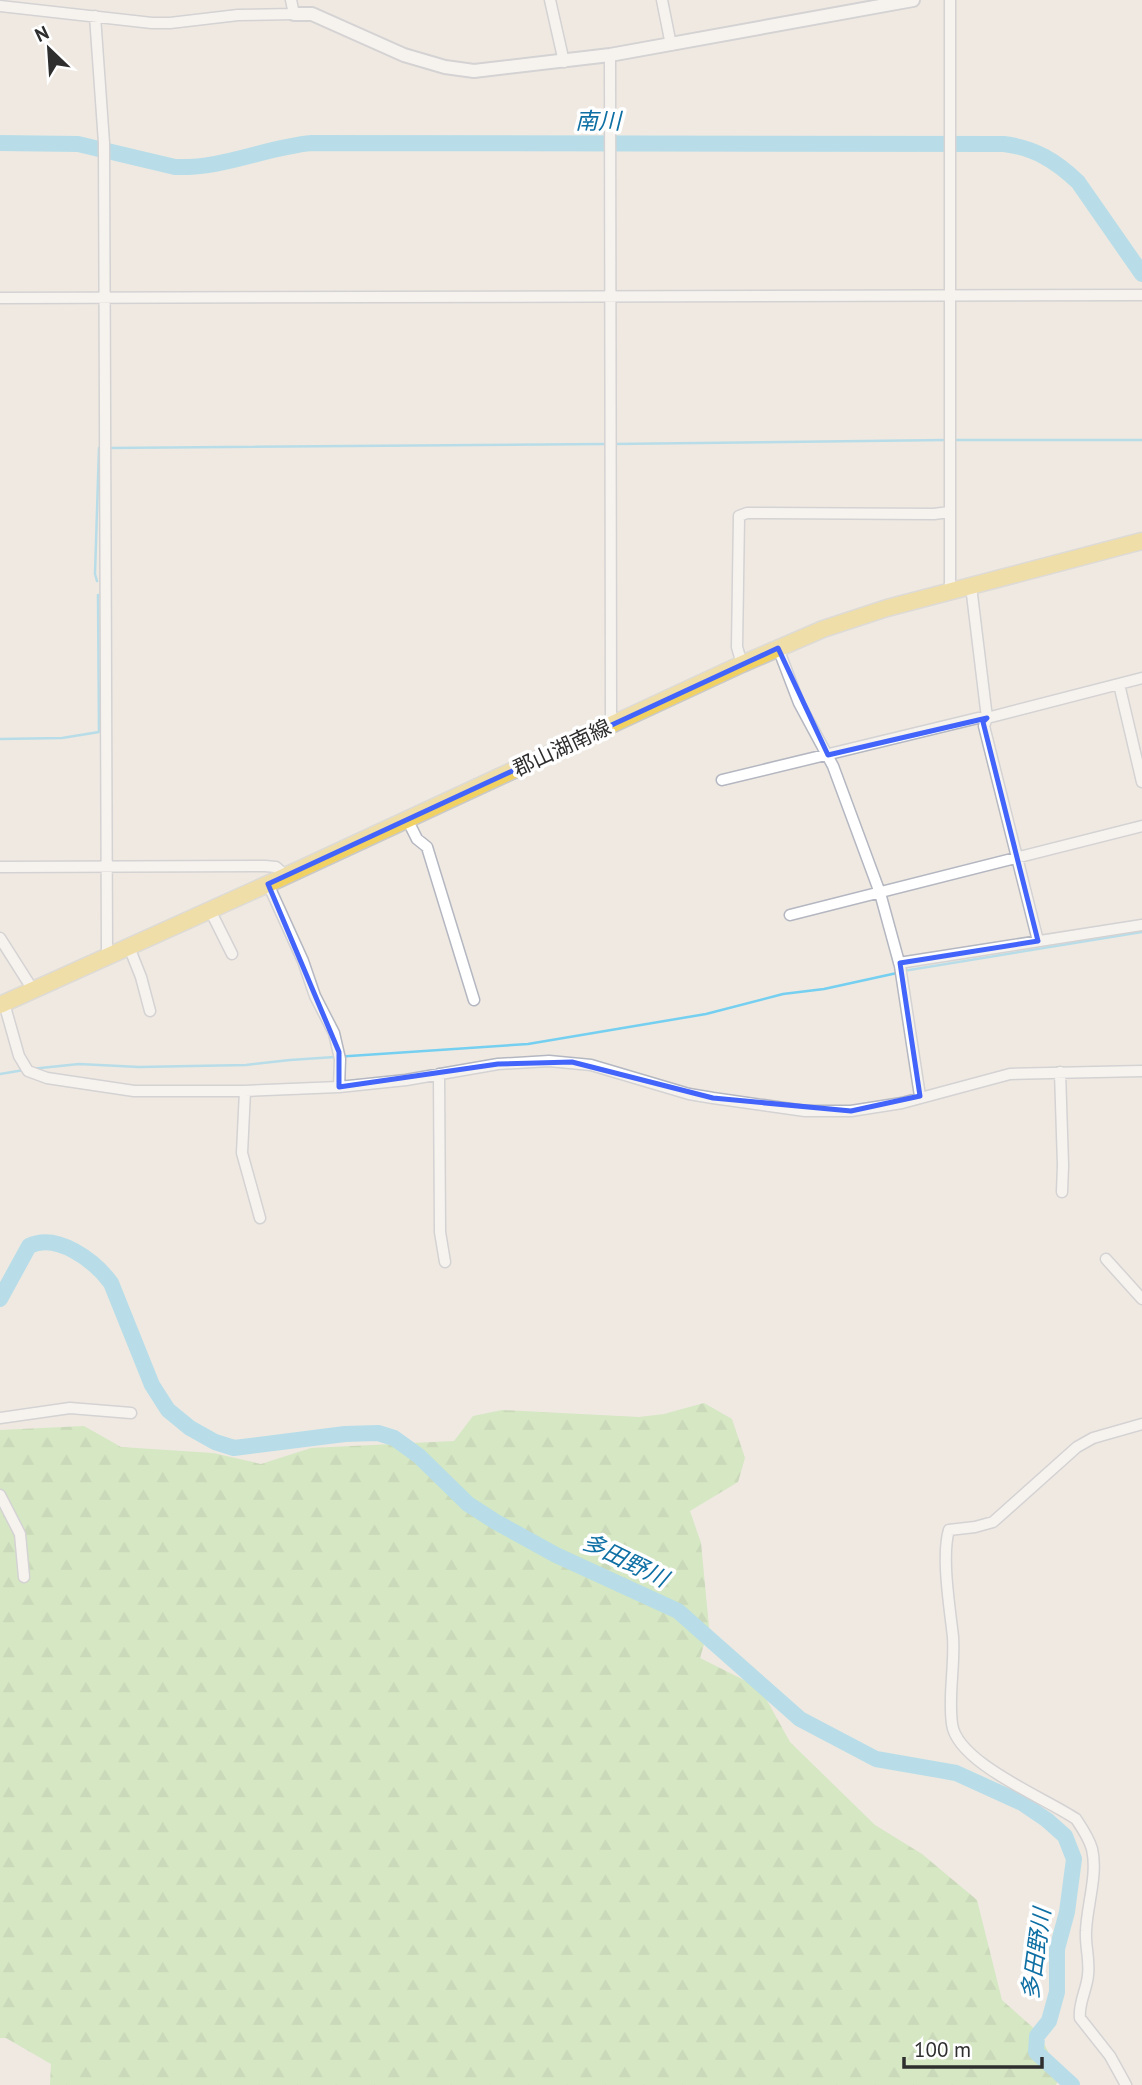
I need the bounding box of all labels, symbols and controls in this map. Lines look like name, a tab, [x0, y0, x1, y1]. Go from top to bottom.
north arrow	[14, 14, 84, 84]
text: N	[31, 20, 53, 47]
water label: 南川	[575, 106, 624, 135]
street label: 郡山湖南線	[509, 713, 615, 782]
water label: 多田野川	[578, 1526, 676, 1594]
water label: 多田野川	[1015, 1903, 1057, 2002]
scale bar	[904, 2025, 1042, 2070]
text: 100 m	[914, 2036, 971, 2063]

